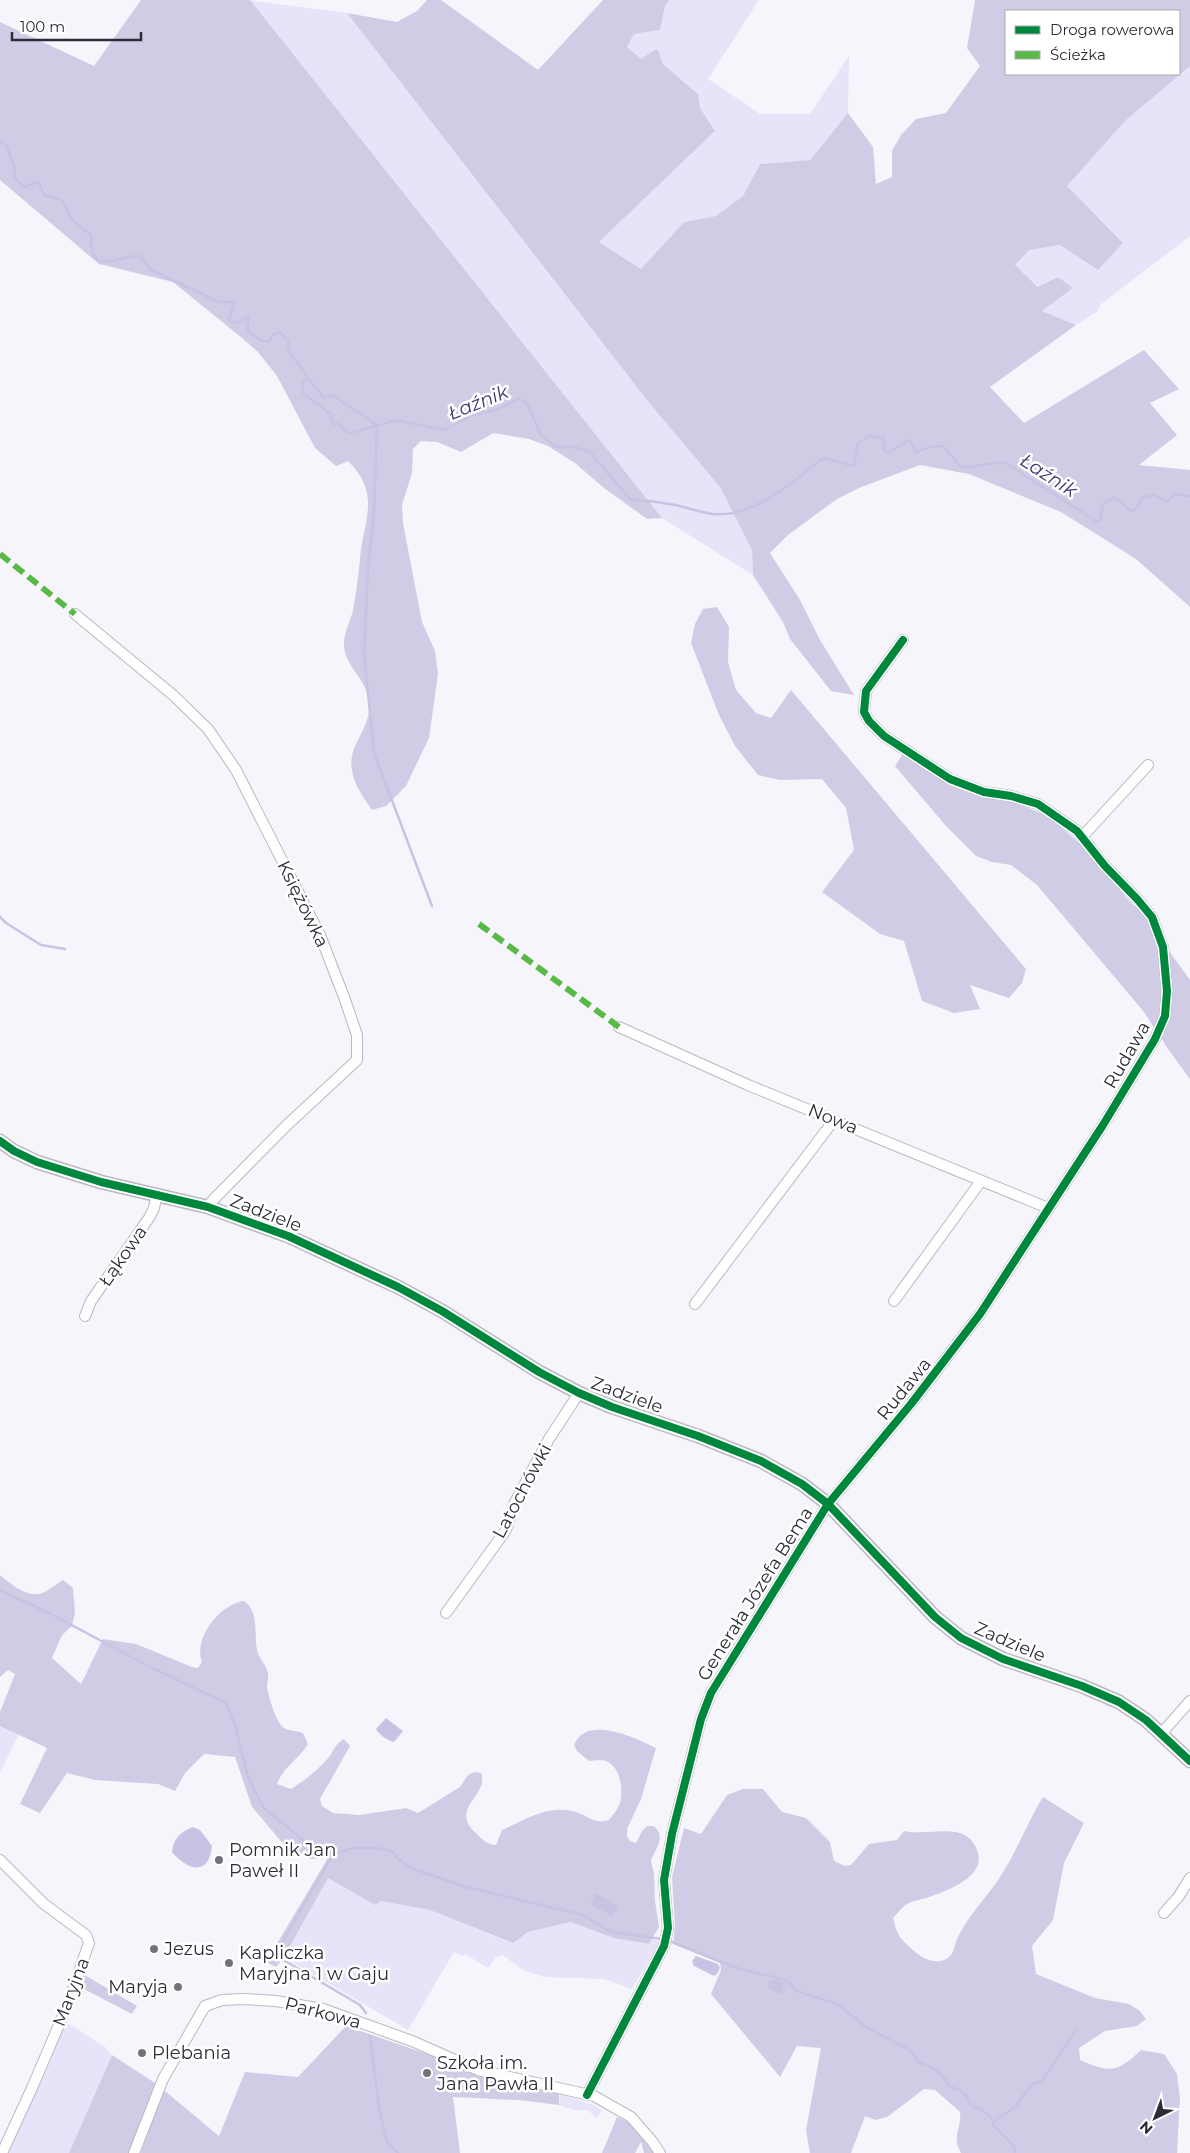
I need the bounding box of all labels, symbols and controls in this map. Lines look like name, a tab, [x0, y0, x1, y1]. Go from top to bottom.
scale bar	[12, 10, 141, 42]
legend	[1005, 10, 1180, 75]
text: 100 m	[20, 17, 65, 36]
text: Droga rowerowa	[1050, 20, 1174, 39]
text: Ścieżka	[1050, 45, 1106, 64]
water label: Łaźnik	[445, 380, 512, 425]
water label: Łaźnik	[1016, 449, 1082, 503]
street label: Księżówka	[273, 857, 333, 951]
street label: Rudawa	[1099, 1018, 1155, 1092]
street label: Nowa	[805, 1099, 861, 1139]
street label: Zadziele	[227, 1189, 305, 1237]
street label: Łąkowa	[94, 1222, 152, 1290]
street label: Rudawa	[872, 1353, 936, 1425]
street label: Zadziele	[588, 1372, 666, 1418]
street label: Latochówki	[488, 1440, 556, 1542]
street label: Generała Józefa Bema	[692, 1503, 818, 1685]
street label: Zadziele	[971, 1617, 1049, 1667]
place label: Pomnik Jan Paweł II	[229, 1839, 336, 1882]
marker: Pomnik Jan Paweł II	[213, 1854, 225, 1866]
place label: Jezus	[163, 1938, 214, 1960]
place label: Kapliczka Maryjna 1 w Gaju	[239, 1942, 389, 1985]
marker: Jezus	[148, 1943, 160, 1955]
street label: Maryjna	[48, 1954, 94, 2030]
marker: Kapliczka Maryjna 1 w Gaju	[223, 1957, 235, 1969]
place label: Maryja	[108, 1976, 168, 1998]
marker: Maryja	[172, 1981, 184, 1993]
street label: Parkowa	[283, 1992, 363, 2034]
place label: Plebania	[152, 2042, 231, 2064]
marker: Plebania	[136, 2047, 148, 2059]
place label: Szkoła im. Jana Pawła II	[436, 2052, 554, 2095]
marker: Szkoła im. Jana Pawła II	[421, 2067, 433, 2079]
north arrow	[1130, 2093, 1180, 2143]
text: N	[1136, 2117, 1157, 2138]

